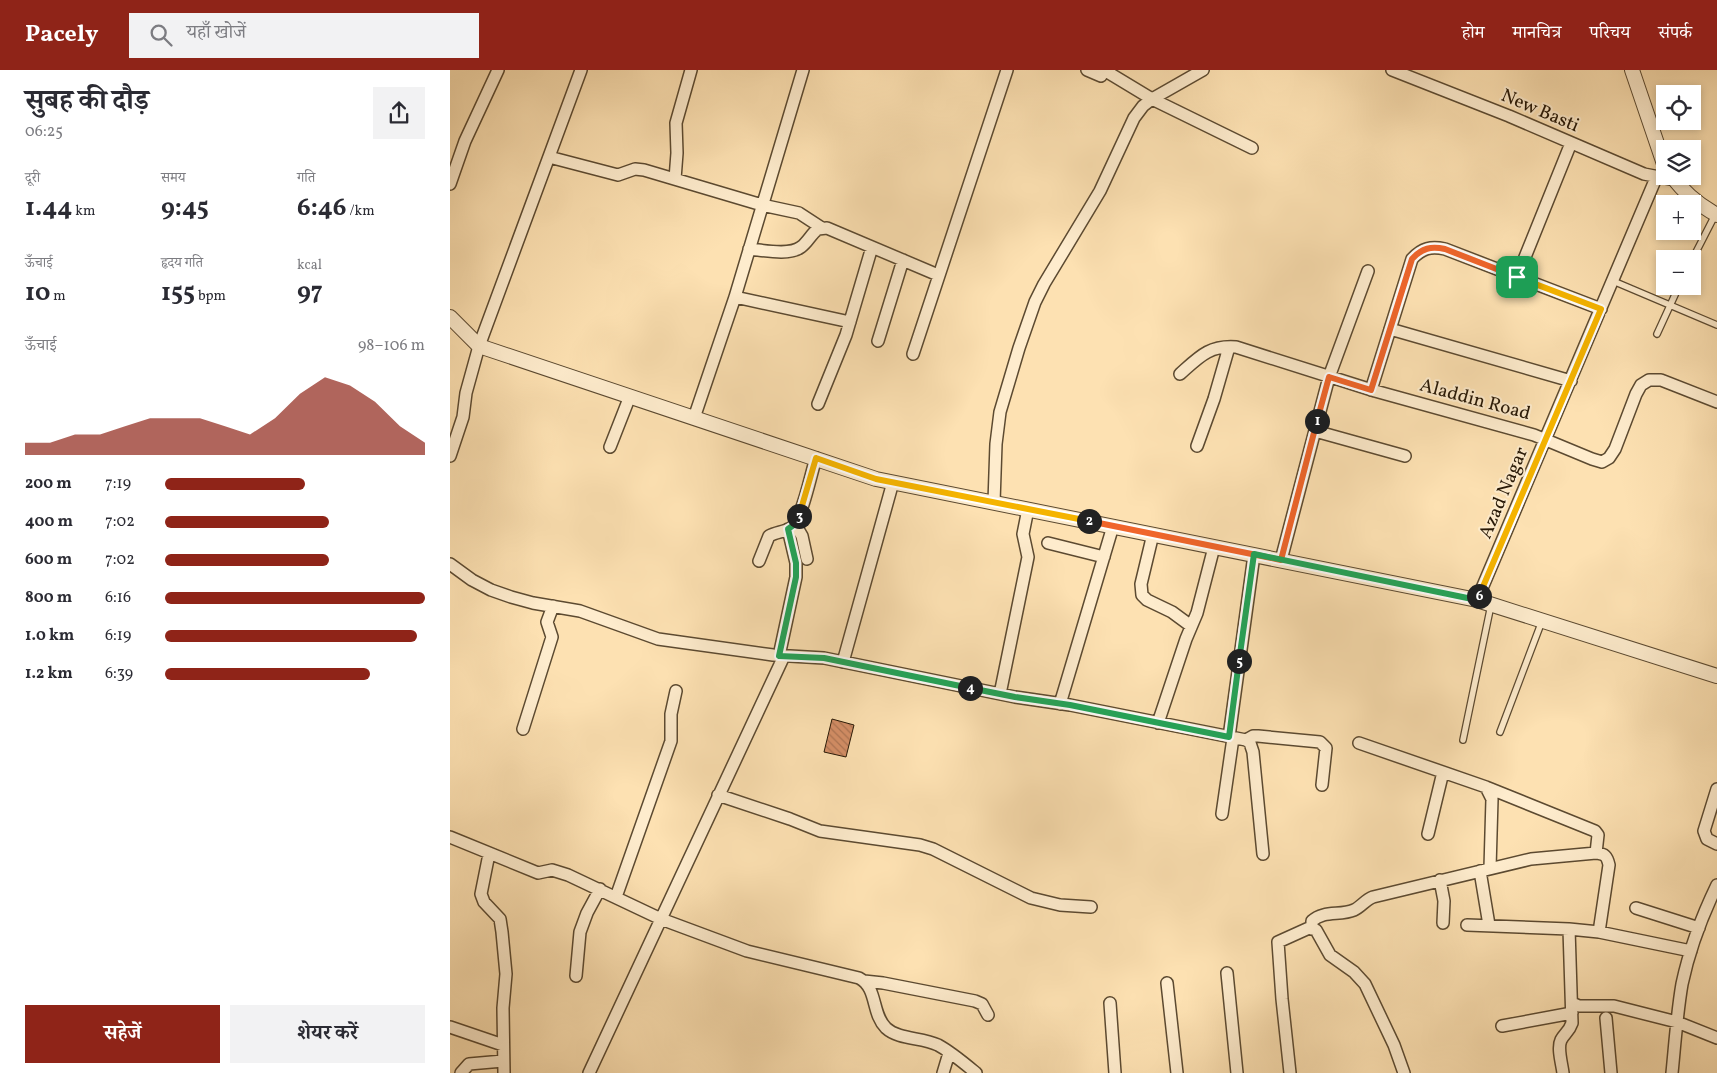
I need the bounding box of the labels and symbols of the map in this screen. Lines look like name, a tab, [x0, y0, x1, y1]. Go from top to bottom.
street label: New Basti	[1497, 83, 1583, 139]
pin	[1496, 256, 1538, 298]
street label: Aladdin Road	[1417, 373, 1533, 427]
pin: 1	[1304, 408, 1330, 434]
street label: Azad Nagar	[1473, 443, 1535, 543]
pin: 3	[786, 504, 812, 528]
pin: 2	[1076, 508, 1102, 534]
pin: 6	[1466, 584, 1492, 608]
pin: 5	[1226, 648, 1252, 674]
pin: 4	[958, 676, 982, 700]

